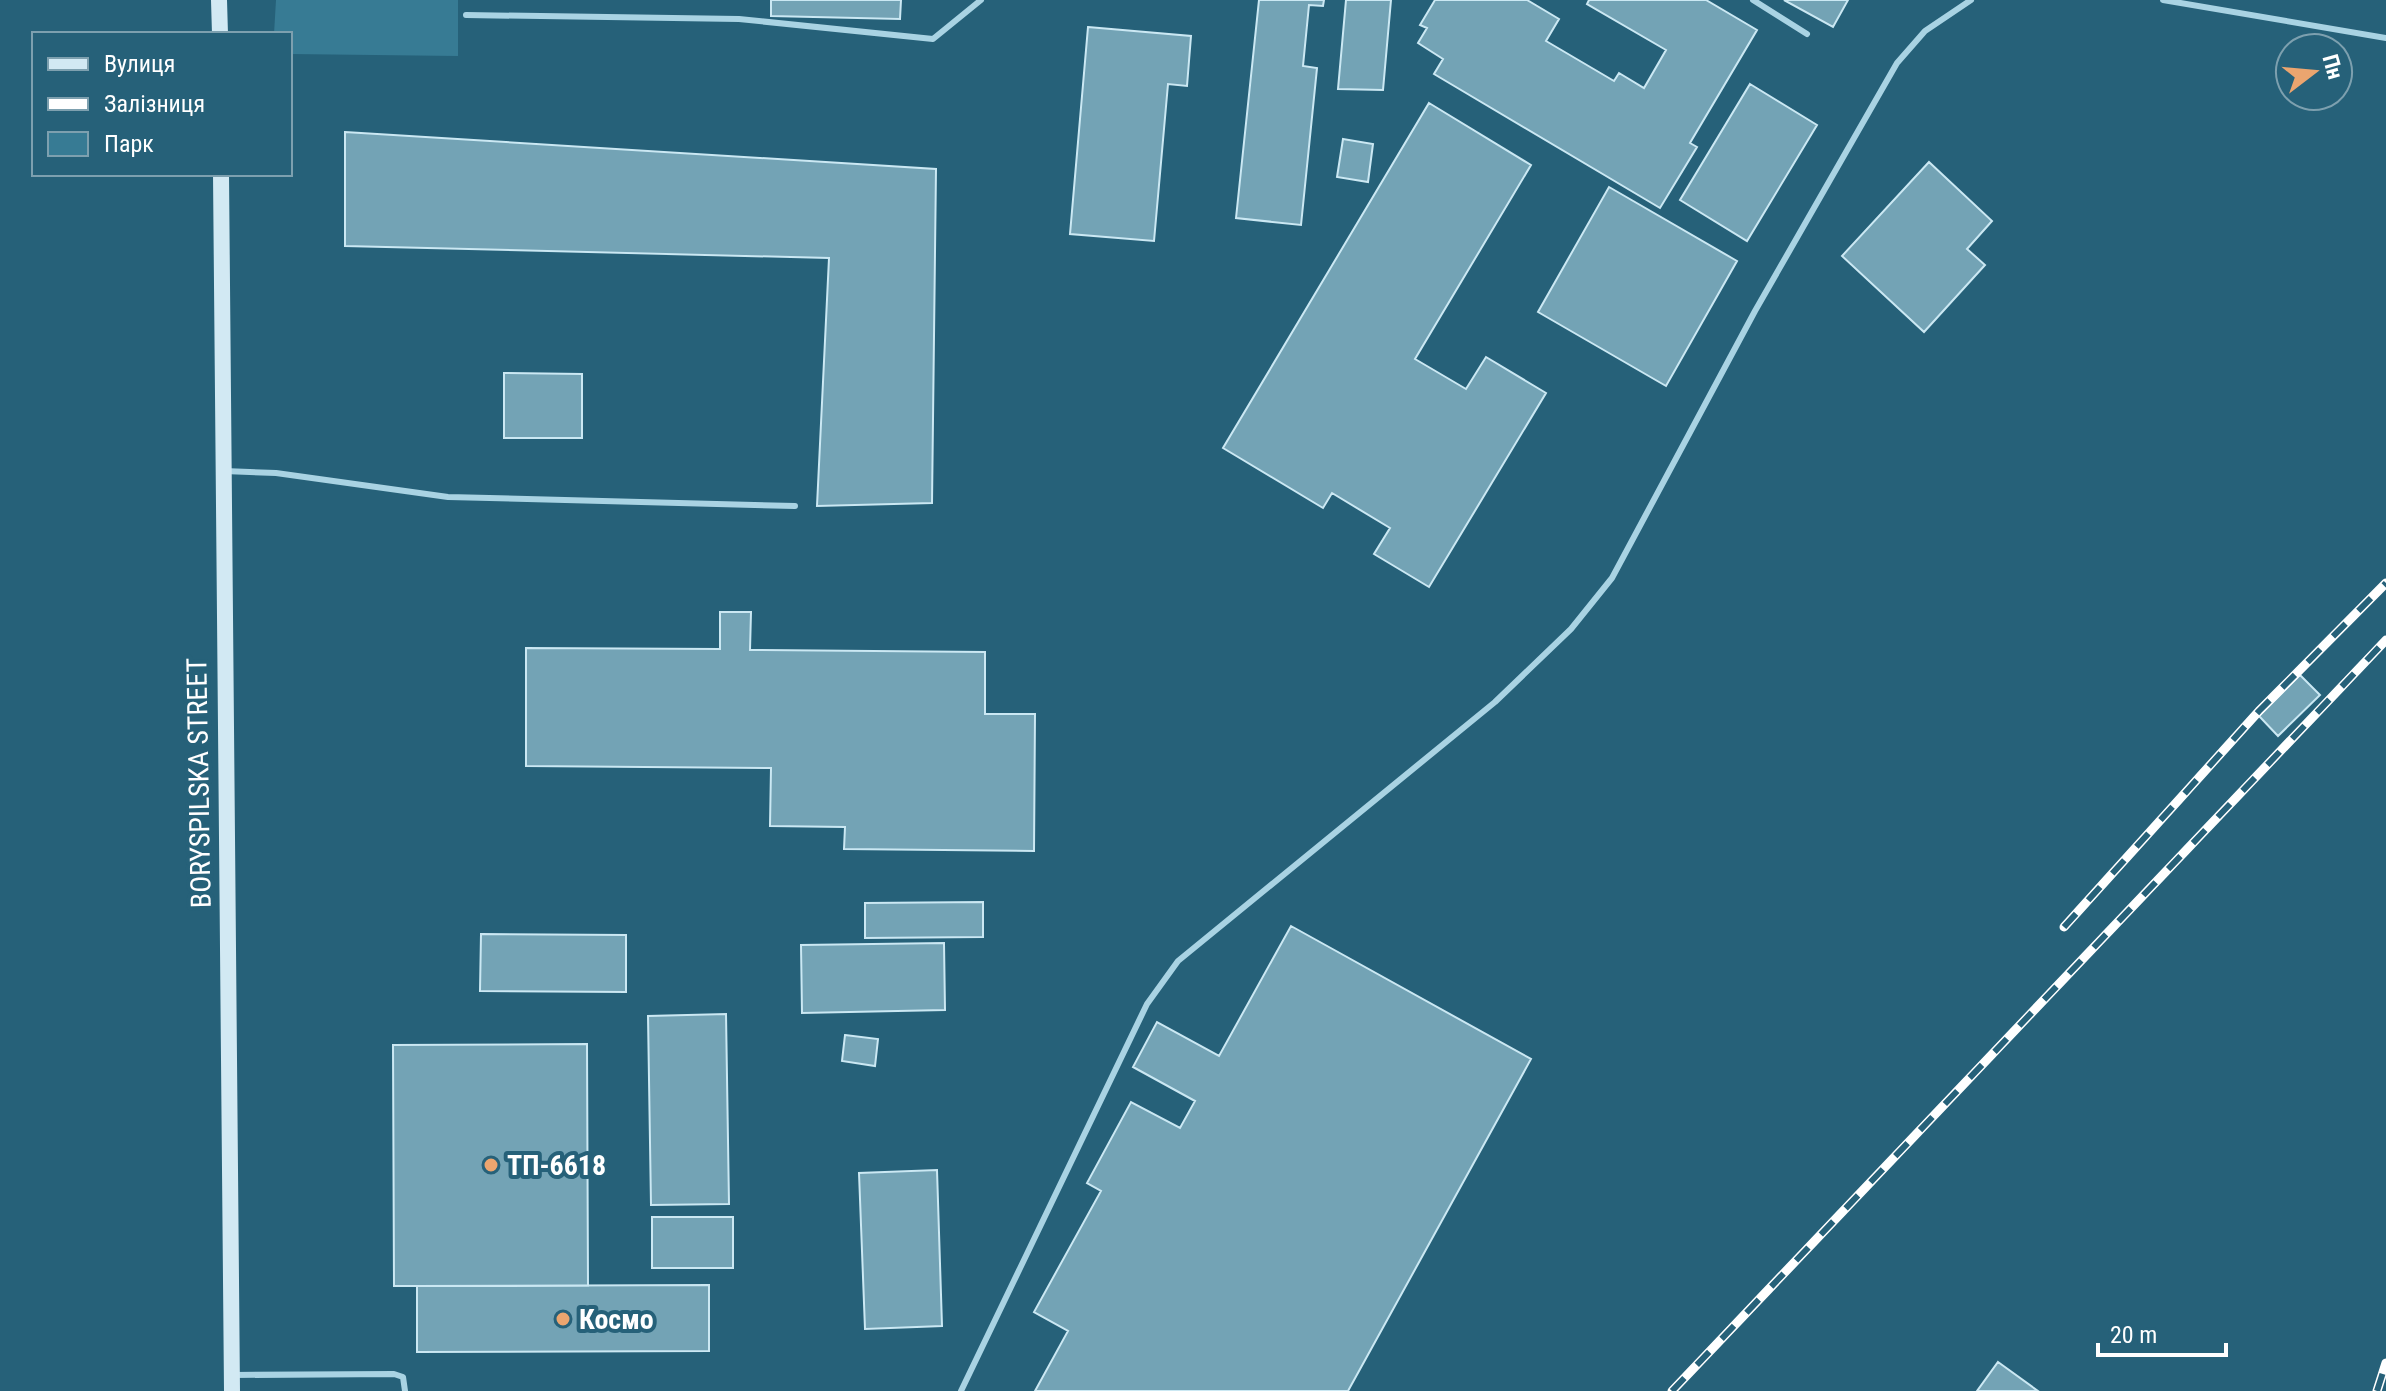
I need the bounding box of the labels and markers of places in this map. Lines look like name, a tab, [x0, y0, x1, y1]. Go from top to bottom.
place label: ТП-6618	[507, 1149, 606, 1182]
marker: ТП-6618	[482, 1156, 500, 1174]
place label: Космо	[579, 1303, 654, 1336]
marker: Космо	[554, 1310, 572, 1328]

